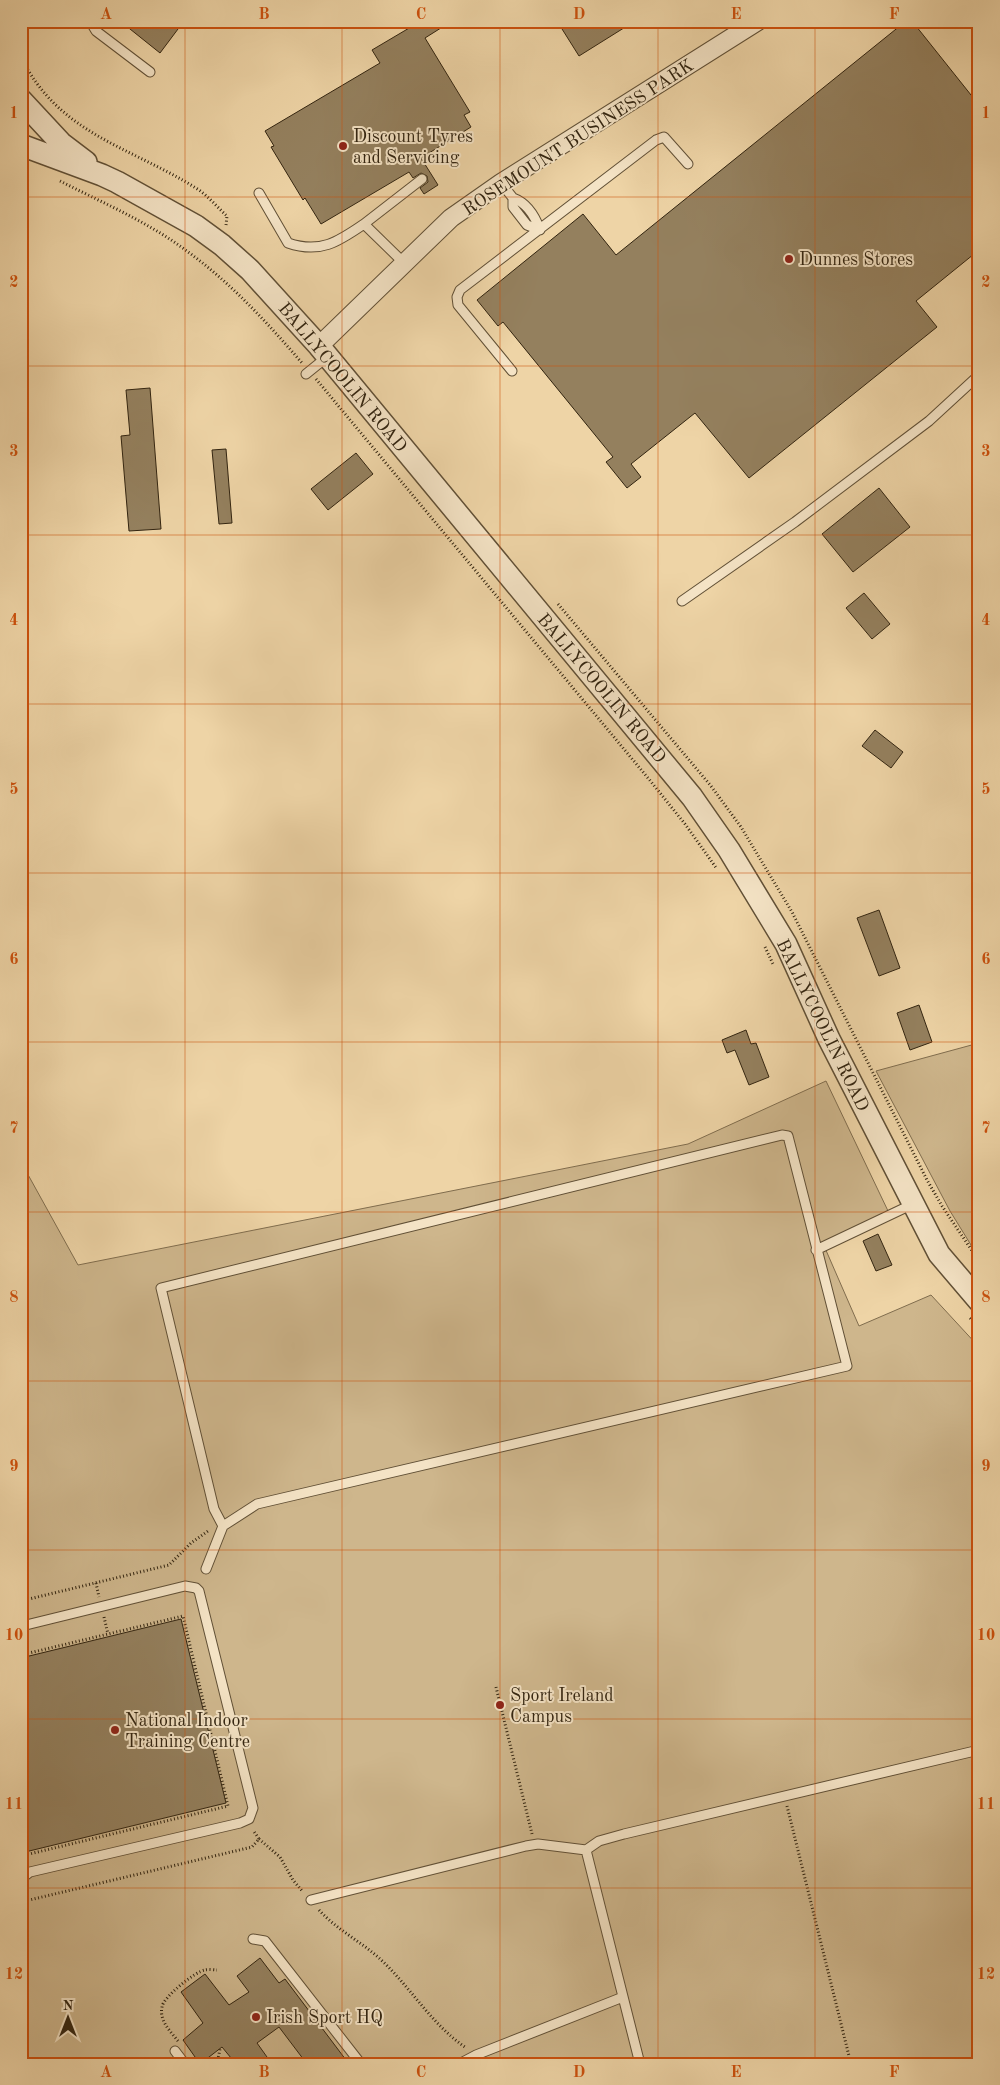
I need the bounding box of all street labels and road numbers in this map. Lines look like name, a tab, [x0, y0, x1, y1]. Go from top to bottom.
street label: ROSEMOUNT BUSINESS PARK	[460, 56, 697, 219]
street label: BALLYCOOLIN ROAD	[275, 299, 410, 456]
street label: BALLYCOOLIN ROAD	[534, 610, 669, 767]
street label: BALLYCOOLIN ROAD	[773, 936, 872, 1114]

